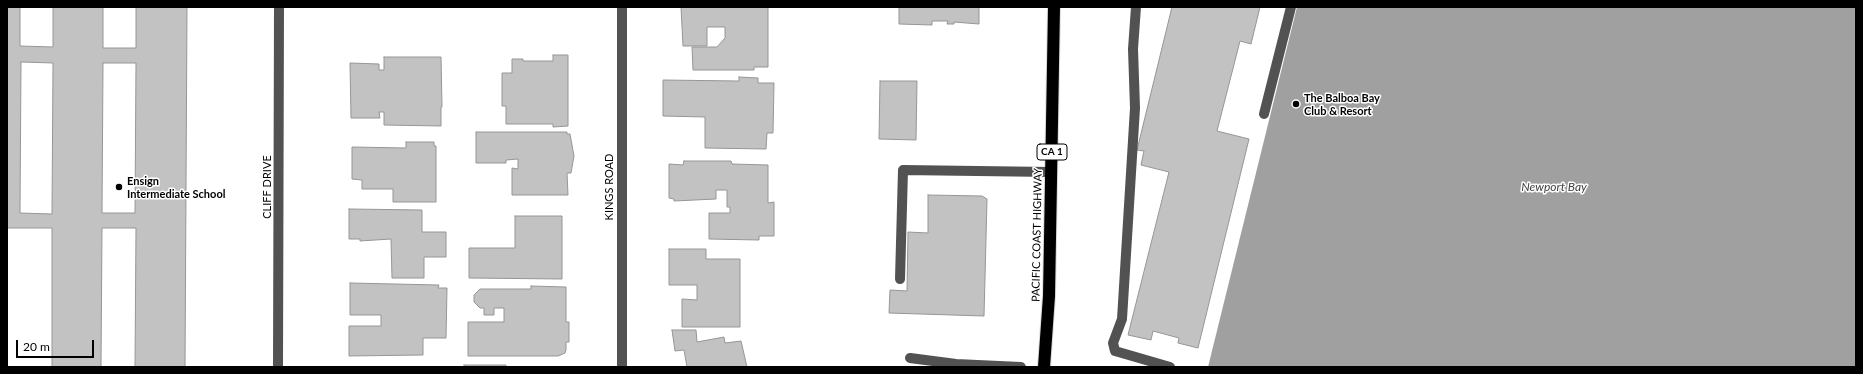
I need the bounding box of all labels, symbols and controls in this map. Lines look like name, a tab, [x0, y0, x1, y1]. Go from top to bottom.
place label: The Balboa Bay Club & Resort	[1304, 91, 1380, 117]
marker: The Balboa Bay Club & Resort	[1291, 99, 1301, 109]
road number: CA 1	[1037, 144, 1067, 160]
street label: KINGS ROAD	[602, 154, 616, 220]
street label: CLIFF DRIVE	[260, 155, 274, 219]
street label: PACIFIC COAST HIGHWAY	[1029, 168, 1045, 302]
place label: Ensign Intermediate School	[127, 174, 225, 200]
water label: Newport Bay	[1521, 180, 1587, 194]
marker: Ensign Intermediate School	[114, 182, 124, 192]
scale bar	[18, 332, 96, 358]
text: 20 m	[23, 339, 50, 354]

